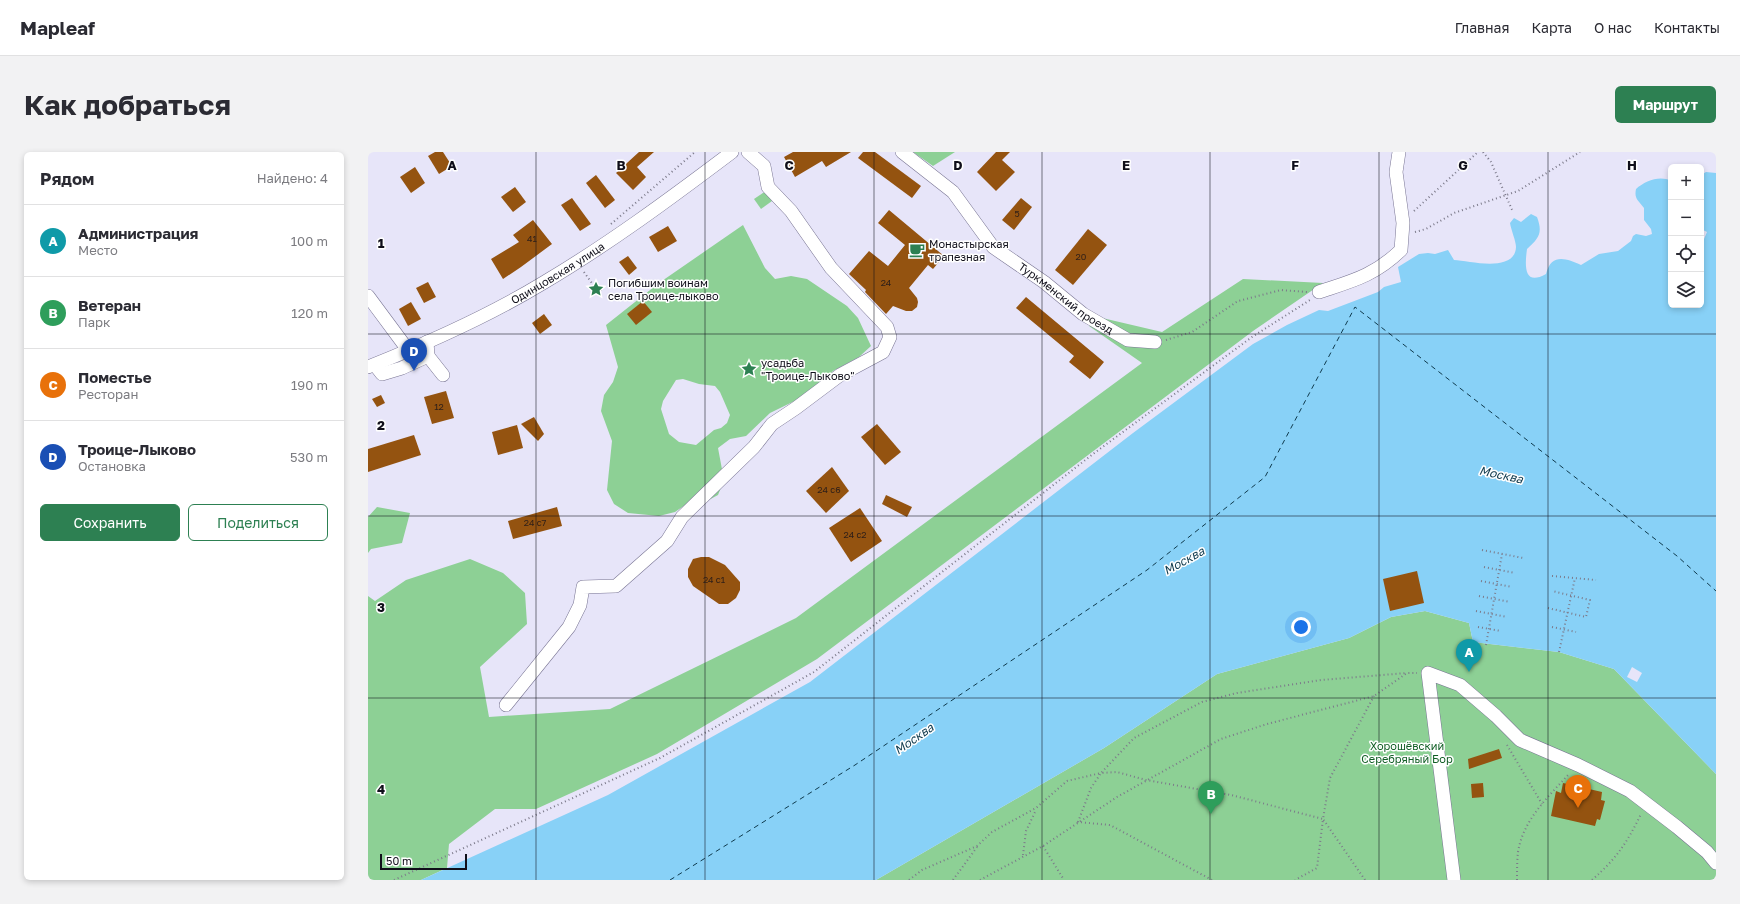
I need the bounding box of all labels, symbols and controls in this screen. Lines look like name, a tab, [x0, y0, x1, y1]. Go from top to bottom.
text: Mapleaf	[20, 16, 95, 39]
text: Главная	[1455, 19, 1509, 36]
text: Карта	[1531, 19, 1572, 36]
text: О нас	[1594, 19, 1632, 36]
text: Контакты	[1654, 19, 1720, 36]
button: Маршрут	[1615, 86, 1716, 123]
text: Как добраться	[24, 88, 231, 121]
text: A	[447, 157, 457, 173]
text: B	[616, 157, 626, 173]
text: C	[784, 157, 794, 173]
text: D	[953, 157, 963, 173]
text: E	[1122, 157, 1130, 173]
text: F	[1291, 157, 1299, 173]
text: G	[1458, 157, 1468, 173]
text: H	[1627, 157, 1637, 173]
map controls	[1668, 164, 1704, 308]
button: +	[1668, 164, 1704, 200]
text: Рядом	[40, 168, 94, 189]
text: Найдено: 4	[257, 170, 328, 186]
button: −	[1668, 200, 1704, 236]
house number: 5	[1014, 208, 1020, 219]
text: Администрация	[78, 224, 198, 242]
text: A	[48, 233, 58, 249]
text: 100 m	[291, 233, 328, 249]
house number: 41	[527, 233, 538, 244]
text: 1	[378, 235, 385, 251]
button: locate	[1668, 236, 1704, 272]
place label: Монастырская трапезная	[929, 237, 1009, 263]
street label: Одинцовская улица	[508, 239, 607, 306]
cafe icon: Монастырская трапезная	[908, 241, 926, 259]
text: Место	[78, 242, 118, 258]
house number: 20	[1076, 251, 1087, 262]
street label: Туркменский проезд	[1016, 260, 1116, 336]
button: layers	[1668, 272, 1704, 308]
place label: Погибшим воинам села Троице-лыково	[608, 276, 719, 302]
house number: 24	[881, 277, 892, 288]
place icon: Погибшим воинам села Троице-лыково	[587, 280, 605, 298]
text: Ветеран	[78, 296, 141, 314]
text: B	[48, 305, 58, 321]
text: 120 m	[291, 305, 328, 321]
text: Парк	[78, 314, 111, 330]
pin: D	[401, 338, 427, 371]
place label: усадьба "Троице-Лыково"	[761, 356, 855, 382]
place icon: усадьба "Троице-Лыково"	[740, 360, 758, 378]
text: Поместье	[78, 368, 152, 386]
text: C	[48, 377, 58, 393]
text: 190 m	[291, 377, 328, 393]
text: Ресторан	[78, 386, 138, 402]
house number: 12	[434, 401, 444, 412]
text: 2	[377, 417, 385, 433]
text: Троице-Лыково	[78, 440, 196, 458]
text: D	[48, 449, 58, 465]
text: 530 m	[290, 449, 328, 465]
text: Остановка	[78, 458, 146, 474]
water label: Москва	[1478, 463, 1526, 487]
house number: 24 с6	[817, 484, 841, 495]
button: Сохранить	[40, 504, 180, 541]
button: Поделиться	[188, 504, 328, 541]
house number: 24 с7	[524, 517, 547, 528]
house number: 24 с2	[843, 529, 867, 540]
water label: Москва	[1161, 543, 1208, 578]
house number: 24 с1	[703, 574, 726, 585]
text: 3	[377, 599, 385, 615]
your location	[1291, 617, 1311, 637]
pin: A	[1456, 639, 1482, 672]
water label: Москва	[891, 719, 937, 758]
park label: Хорошёвский Серебряный Бор	[1361, 739, 1453, 765]
pin: C	[1565, 775, 1591, 808]
text: 4	[377, 781, 385, 797]
pin: B	[1198, 781, 1224, 814]
scale bar	[380, 852, 467, 871]
text: 50 m	[386, 854, 412, 867]

